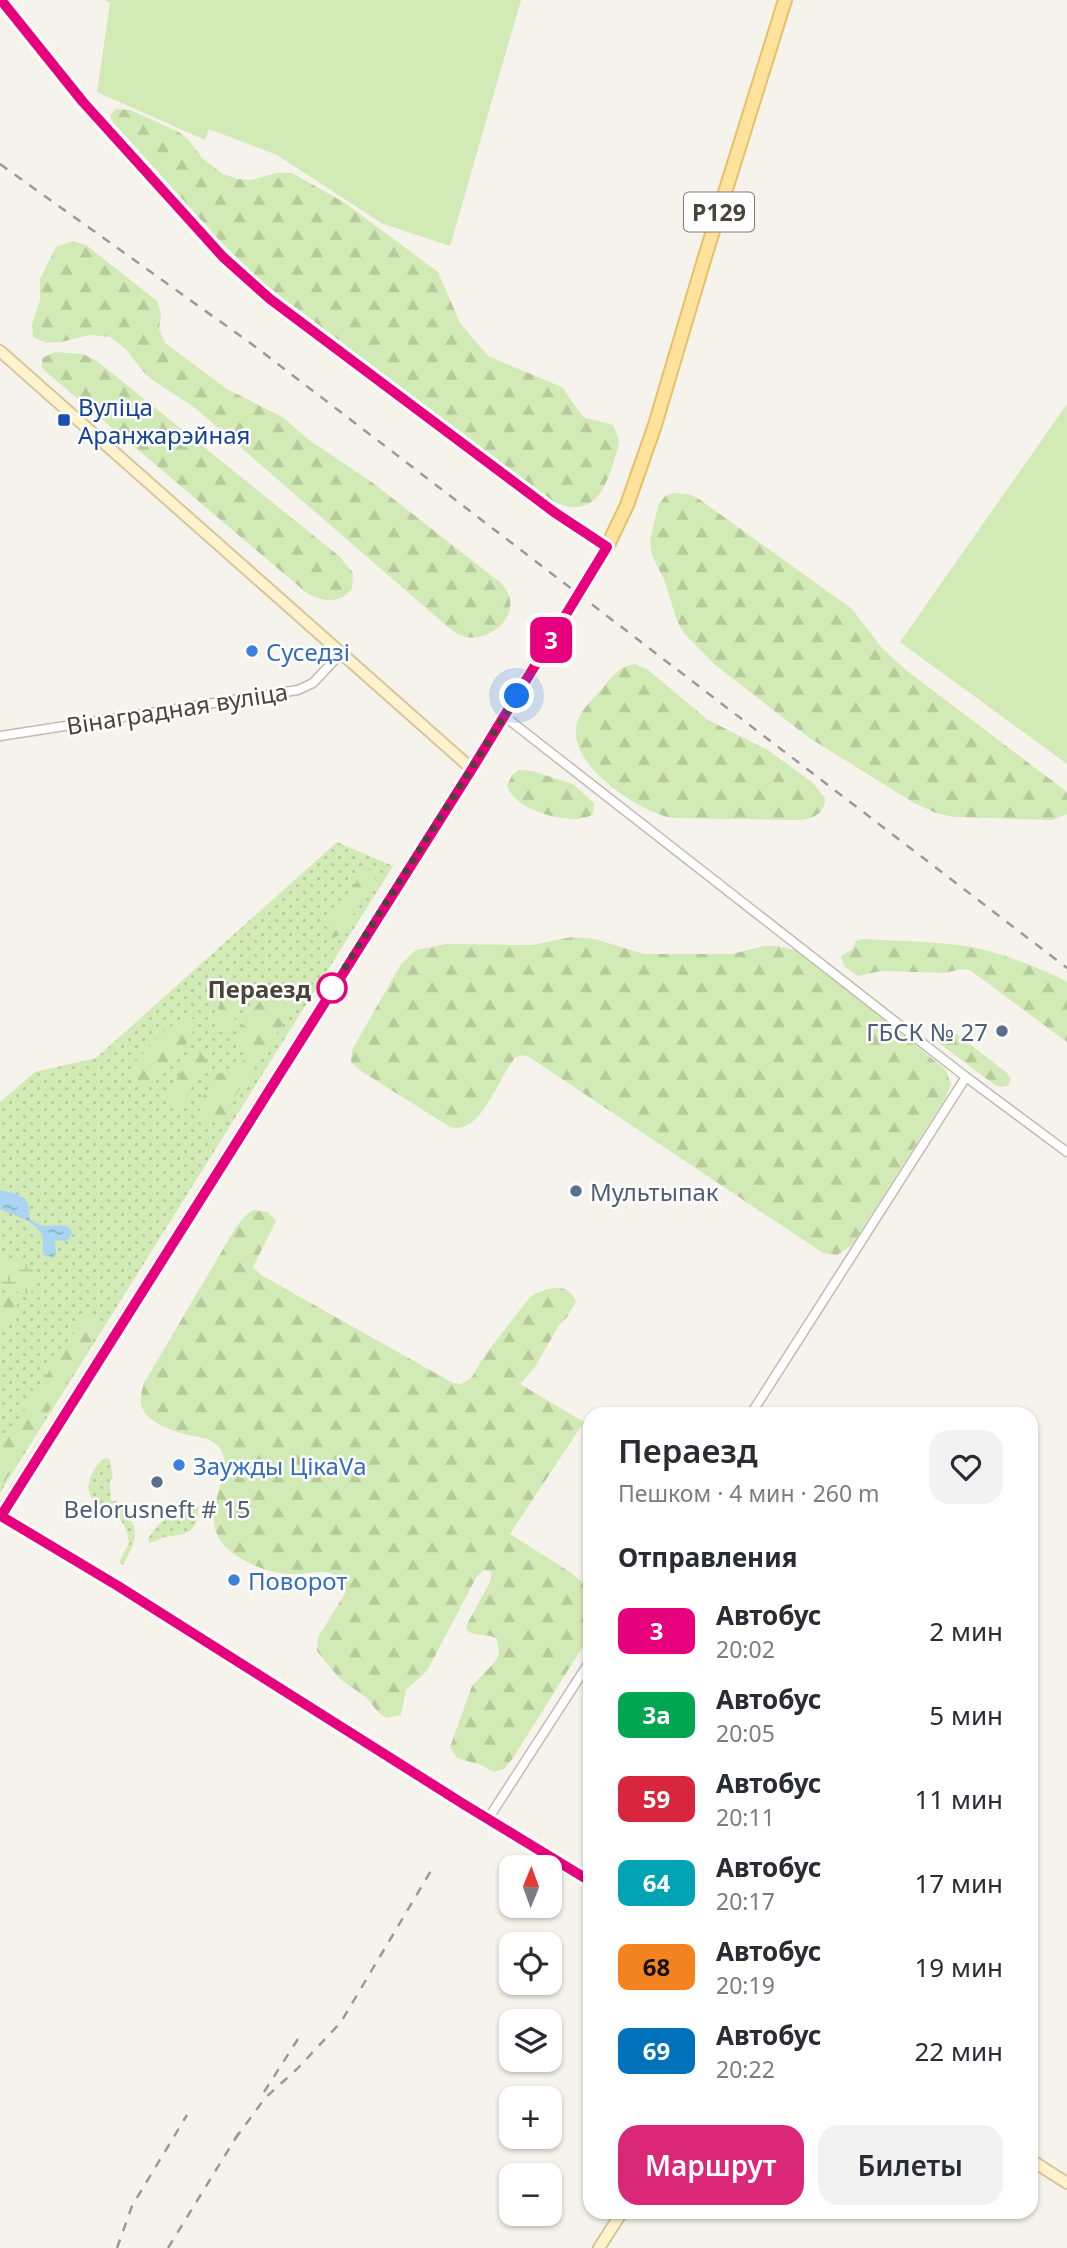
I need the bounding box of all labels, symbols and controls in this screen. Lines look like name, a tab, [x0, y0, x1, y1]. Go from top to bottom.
road number: Р129	[684, 192, 754, 232]
place label: Вуліца Аранжарэйная	[78, 390, 250, 451]
marker: Вуліца Аранжарэйная	[56, 412, 72, 428]
line badge: 3	[528, 617, 574, 663]
text: 3	[544, 623, 558, 656]
place label: Суседзі	[266, 635, 350, 668]
marker: Суседзі	[244, 643, 260, 659]
street label: Вінаградная вуліца	[64, 674, 290, 742]
your location	[499, 678, 534, 713]
place label: Пераезд	[207, 972, 312, 1005]
marker: Пераезд	[317, 973, 347, 1003]
place label: ГБСК № 27	[866, 1015, 988, 1048]
marker: ГБСК № 27	[994, 1023, 1010, 1039]
place label: Мультыпак	[590, 1175, 719, 1208]
marker: Мультыпак	[568, 1183, 584, 1199]
text: Пераезд	[618, 1428, 758, 1473]
button: heart	[929, 1430, 1003, 1504]
place label: Заужды ЦікаVа	[193, 1449, 367, 1482]
marker: Заужды ЦікаVа	[171, 1457, 187, 1473]
marker: Belorusneft # 15	[149, 1474, 165, 1490]
text: Пешком · 4 мин · 260 m	[618, 1477, 880, 1509]
place label: Belorusneft # 15	[64, 1492, 250, 1525]
text: Отправления	[618, 1539, 797, 1575]
place label: Поворот	[248, 1564, 347, 1597]
marker: Поворот	[226, 1572, 242, 1588]
text: Автобус	[716, 1597, 821, 1633]
text: 2 мин	[929, 1613, 1003, 1649]
text: 3	[650, 1614, 663, 1647]
text: 20:02	[716, 1633, 775, 1665]
text: Автобус	[716, 1681, 821, 1717]
text: 5 мин	[929, 1697, 1003, 1733]
text: 3а	[642, 1698, 671, 1731]
text: 20:05	[716, 1717, 775, 1749]
text: Автобус	[716, 1765, 821, 1801]
text: 11 мин	[914, 1781, 1003, 1817]
text: 59	[643, 1782, 670, 1815]
text: 20:11	[716, 1801, 775, 1833]
text: Автобус	[716, 1849, 821, 1885]
north arrow	[499, 1855, 562, 1918]
map controls	[499, 1855, 562, 2226]
text: 17 мин	[914, 1865, 1003, 1901]
text: 64	[643, 1866, 670, 1899]
text: 20:17	[716, 1885, 775, 1917]
button: locate	[499, 1932, 562, 1995]
text: Автобус	[716, 1933, 821, 1969]
text: 19 мин	[914, 1949, 1003, 1985]
text: 68	[643, 1950, 670, 1983]
text: 20:19	[716, 1969, 775, 2001]
button: layers	[499, 2009, 562, 2072]
text: Автобус	[716, 2017, 821, 2053]
text: 22 мин	[914, 2033, 1003, 2069]
text: 69	[643, 2034, 670, 2067]
text: 20:22	[716, 2053, 775, 2085]
button: +	[499, 2086, 562, 2149]
button: Маршрут	[618, 2125, 804, 2205]
button: Билеты	[818, 2125, 1003, 2205]
button: −	[499, 2163, 562, 2226]

